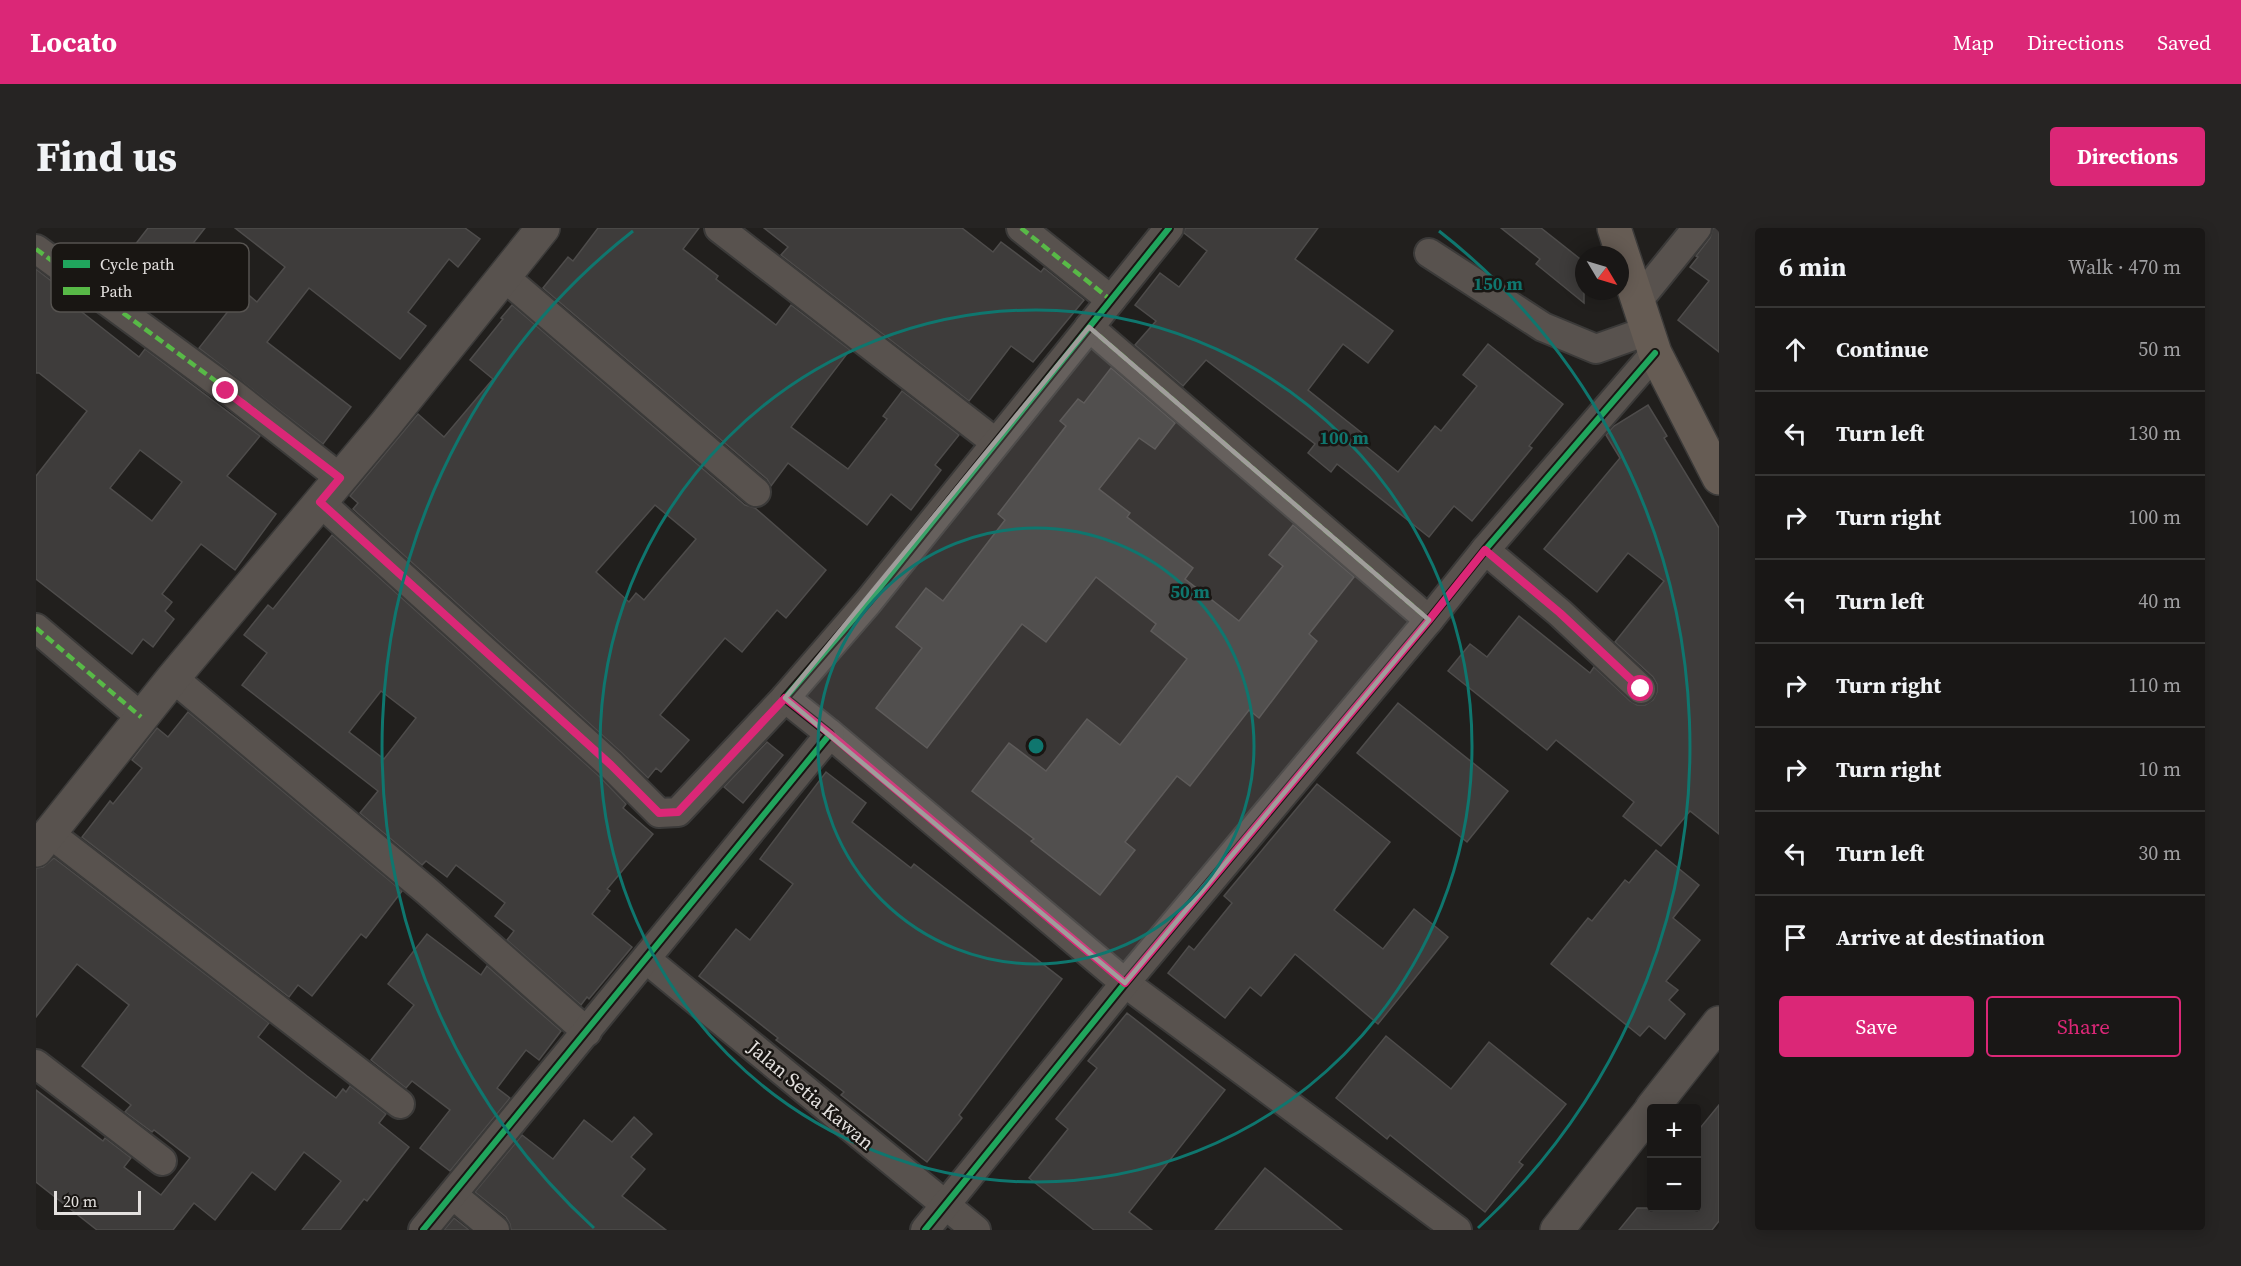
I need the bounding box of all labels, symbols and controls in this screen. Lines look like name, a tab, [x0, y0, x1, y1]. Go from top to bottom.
text: Locato	[30, 23, 117, 61]
text: Map	[1953, 28, 1994, 57]
text: Directions	[2027, 28, 2124, 57]
text: Saved	[2157, 28, 2211, 57]
text: Find us	[36, 127, 177, 185]
button: Directions	[2050, 127, 2205, 186]
legend	[51, 243, 249, 312]
north arrow	[1575, 246, 1629, 300]
text: 6 min	[1779, 249, 1846, 285]
text: Cycle path	[100, 253, 175, 275]
text: Walk · 470 m	[2068, 253, 2181, 281]
text: 150 m	[1473, 271, 1523, 296]
text: Path	[100, 280, 133, 302]
icon: ahead	[1779, 333, 1812, 366]
text: Continue	[1836, 334, 1929, 364]
text: 50 m	[2138, 335, 2181, 363]
route end	[212, 377, 238, 403]
icon: left	[1779, 417, 1812, 450]
text: Turn left	[1836, 418, 1924, 448]
text: 130 m	[2128, 419, 2181, 447]
text: 100 m	[1319, 425, 1369, 450]
icon: right	[1779, 501, 1812, 534]
text: Turn right	[1836, 502, 1941, 532]
text: 100 m	[2128, 503, 2181, 531]
text: 50 m	[1170, 579, 1210, 604]
icon: left	[1779, 585, 1812, 618]
text: Turn left	[1836, 586, 1924, 616]
text: 40 m	[2138, 587, 2181, 615]
icon: right	[1779, 669, 1812, 702]
text: Turn right	[1836, 670, 1941, 700]
text: 110 m	[2128, 671, 2181, 699]
route start	[1627, 675, 1653, 701]
centre of rings	[1026, 736, 1046, 756]
icon: right	[1779, 753, 1812, 786]
text: Turn right	[1836, 754, 1941, 784]
text: 10 m	[2138, 755, 2181, 783]
icon: left	[1779, 837, 1812, 870]
text: Turn left	[1836, 838, 1924, 868]
text: 30 m	[2138, 839, 2181, 867]
icon: arrive	[1779, 921, 1812, 954]
text: Arrive at destination	[1836, 922, 2045, 952]
button: Save	[1779, 996, 1974, 1057]
button: Share	[1986, 996, 2181, 1057]
street label: Jalan Setia Kawan	[741, 1033, 880, 1156]
map controls	[1647, 1104, 1701, 1212]
button: +	[1647, 1104, 1701, 1158]
button: −	[1647, 1158, 1701, 1212]
scale bar	[54, 1188, 141, 1216]
text: 20 m	[63, 1190, 97, 1212]

